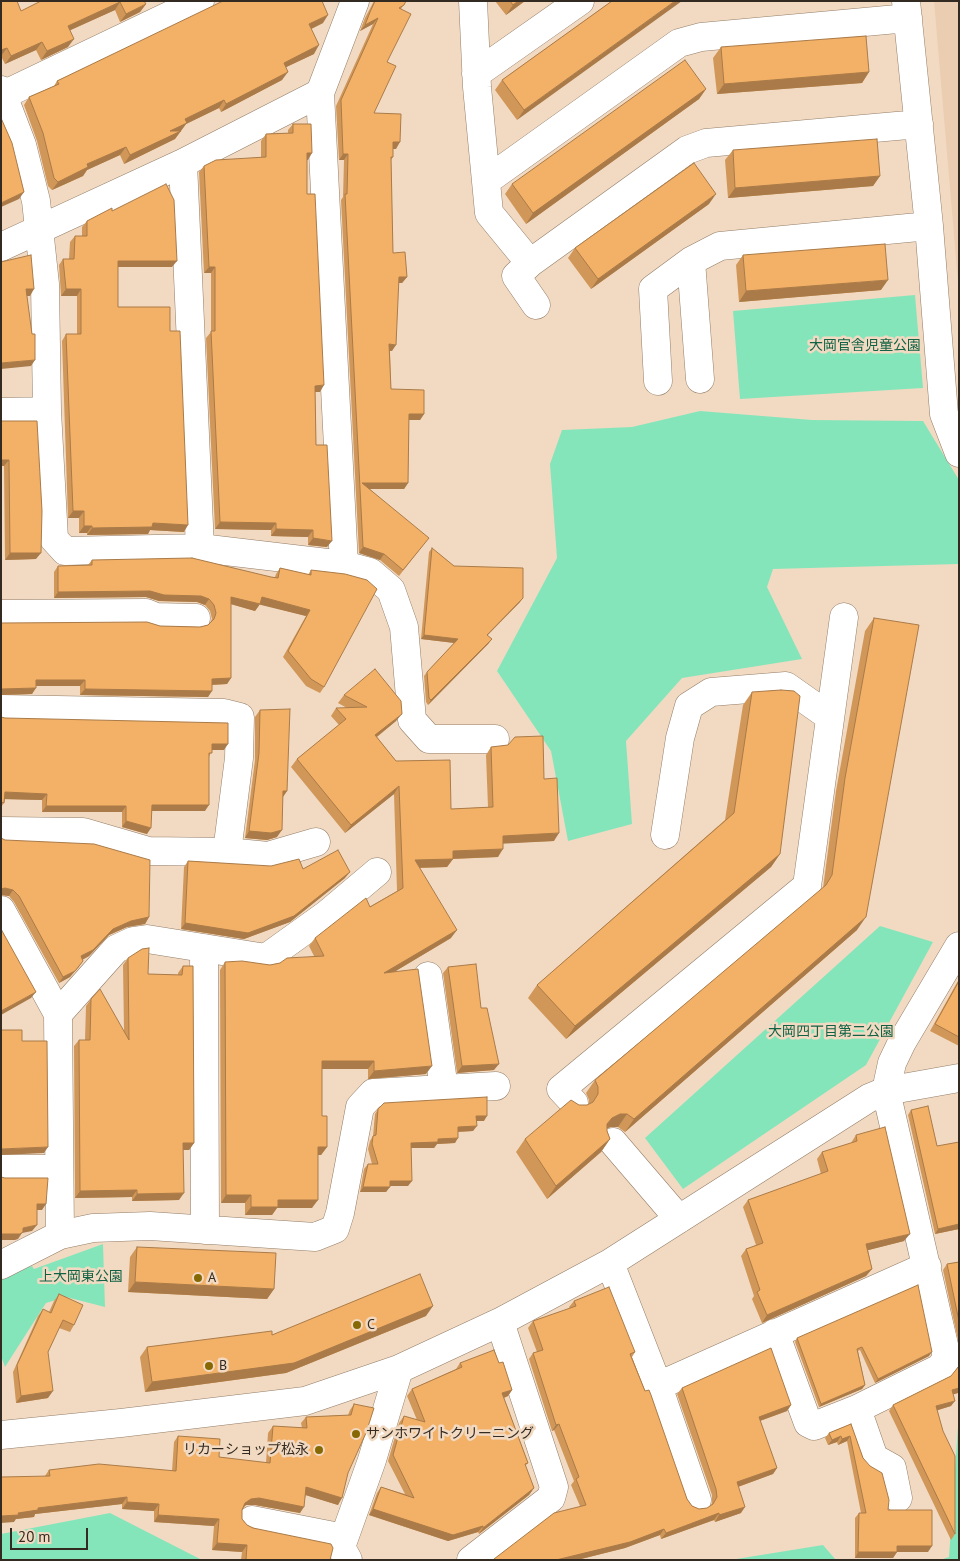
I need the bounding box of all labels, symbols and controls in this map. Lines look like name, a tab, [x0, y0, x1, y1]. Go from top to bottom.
park label: 大岡官舎児童公園	[809, 338, 921, 354]
park label: 大岡四丁目第二公園	[768, 1024, 894, 1040]
park label: 上大岡東公園	[39, 1269, 123, 1285]
place label: A	[208, 1270, 216, 1286]
marker: A	[192, 1272, 204, 1284]
place label: C	[367, 1317, 375, 1333]
marker: C	[351, 1319, 363, 1331]
place label: B	[219, 1358, 227, 1374]
marker: B	[203, 1360, 215, 1372]
place label: サンホワイトクリーニング	[366, 1426, 534, 1442]
marker: サンホワイトクリーニング	[350, 1428, 362, 1440]
place label: リカーショップ松永	[183, 1442, 309, 1458]
marker: リカーショップ松永	[313, 1444, 325, 1456]
scale bar	[12, 1518, 90, 1550]
text: 20 m	[18, 1527, 51, 1546]

